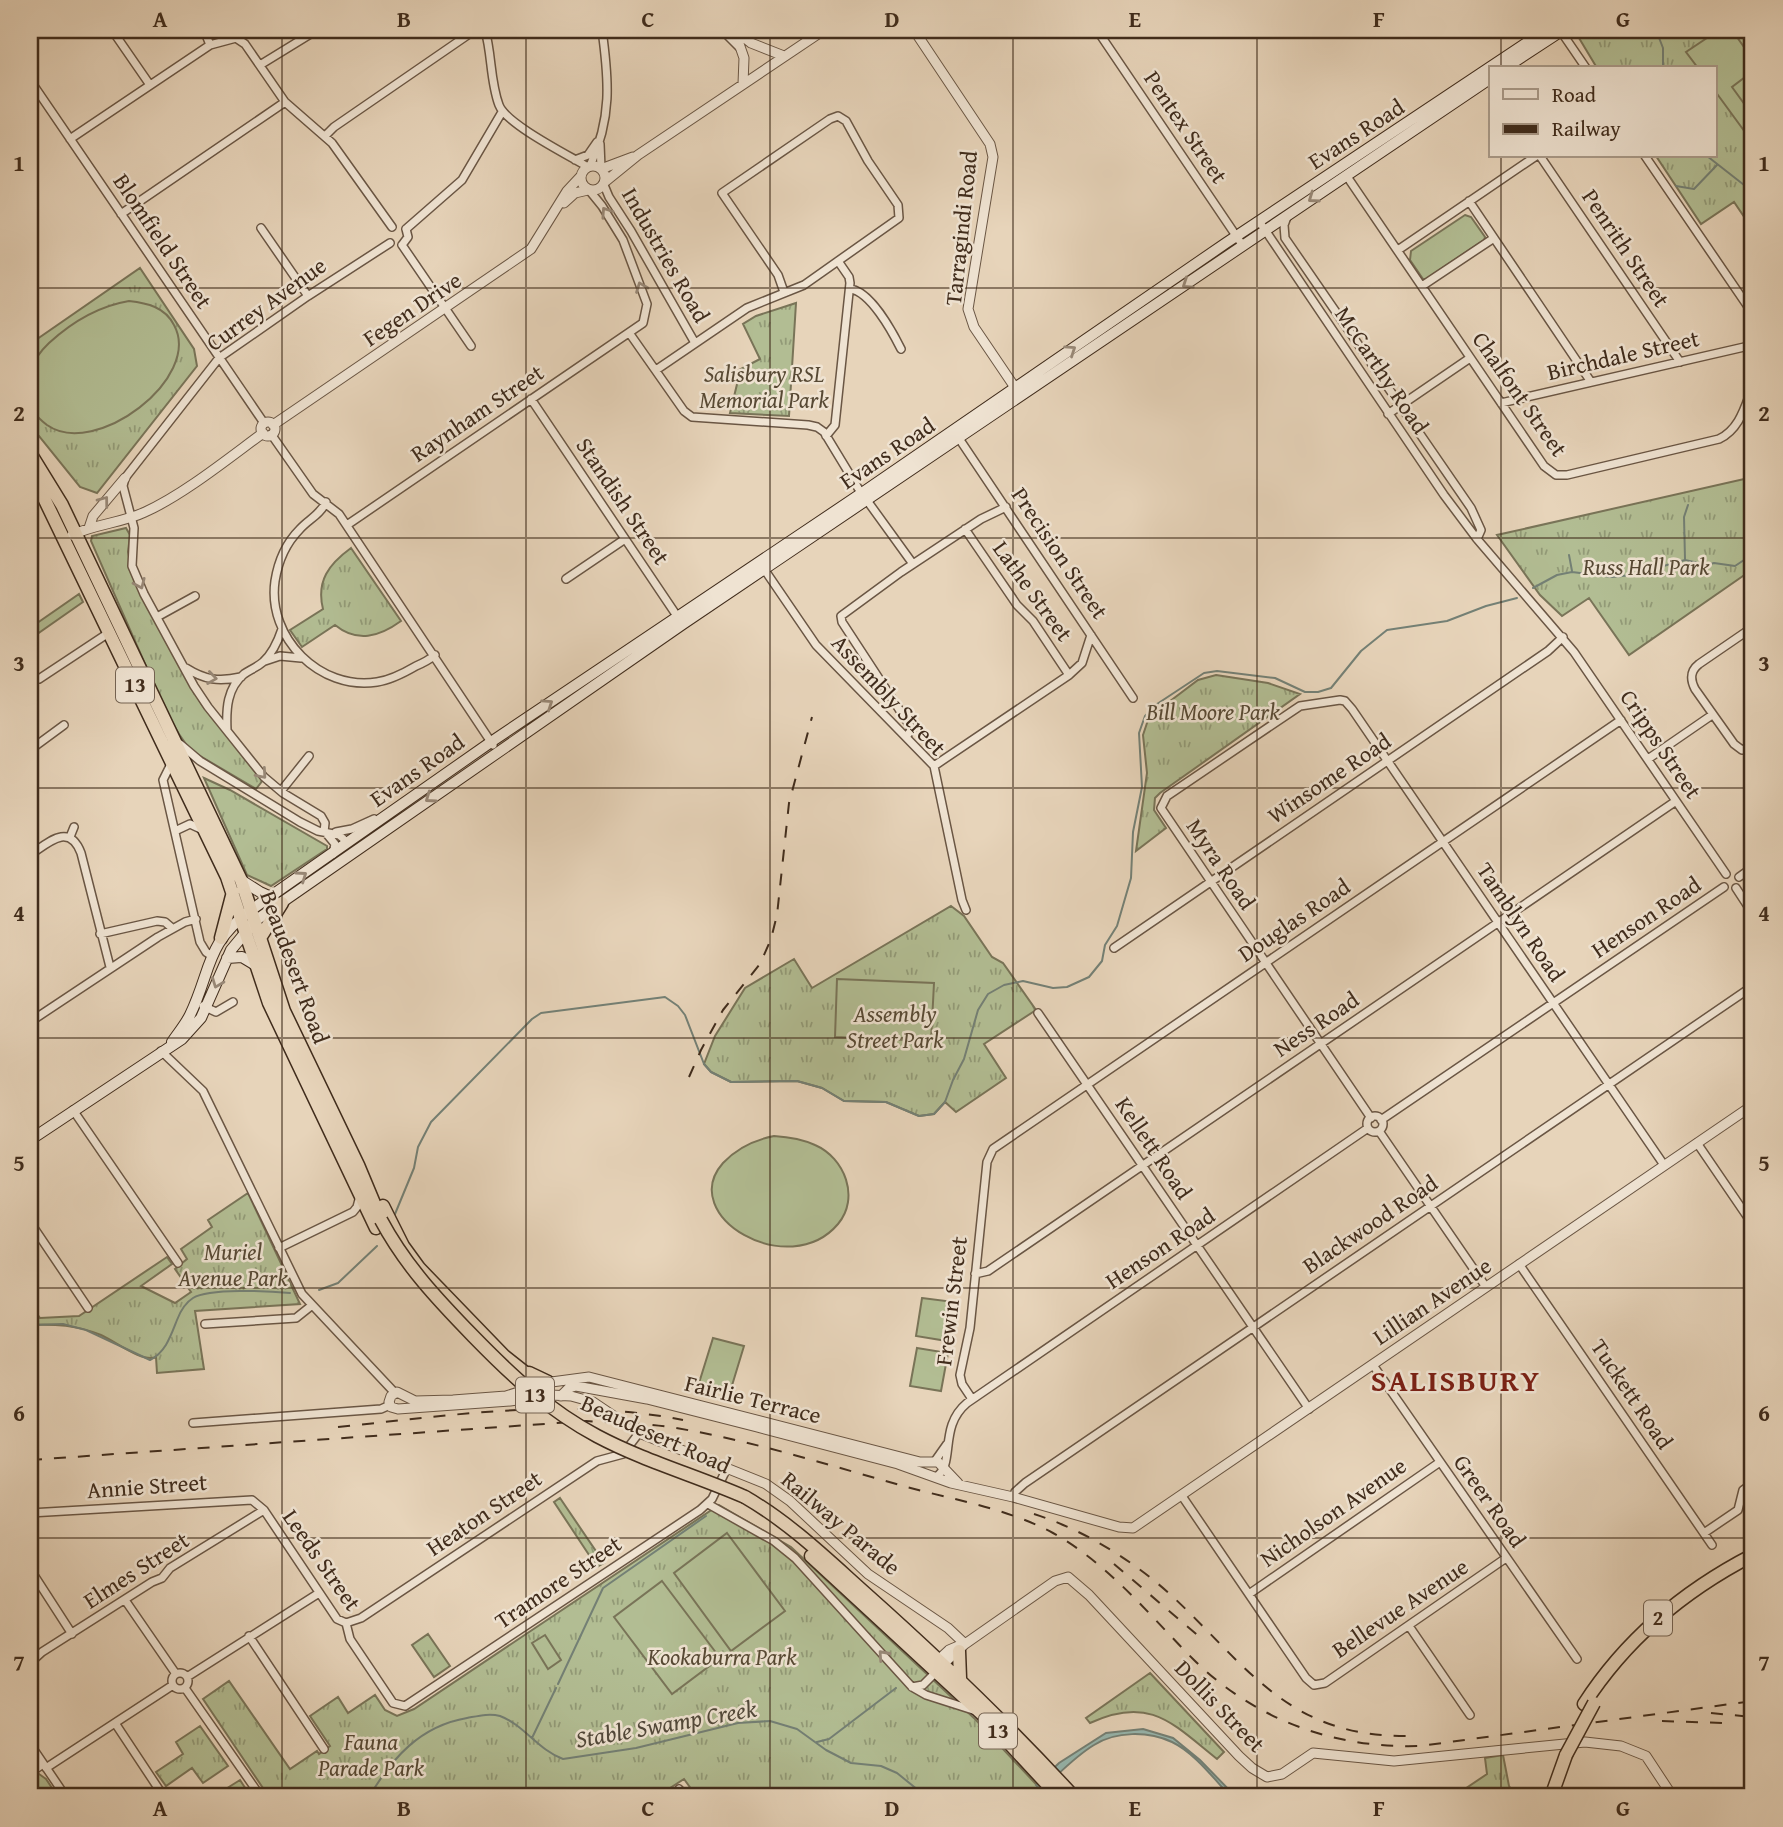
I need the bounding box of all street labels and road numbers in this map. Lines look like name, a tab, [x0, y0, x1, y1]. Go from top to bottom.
street label: Pentex Street	[1136, 64, 1236, 190]
street label: Evans Road	[1301, 90, 1411, 177]
street label: Tarragindi Road	[936, 148, 985, 307]
street label: Blomfield Street	[106, 167, 221, 315]
street label: Industries Road	[614, 181, 719, 329]
street label: Penrith Street	[1575, 182, 1678, 313]
street label: Currey Avenue	[199, 249, 333, 359]
street label: Fegen Drive	[356, 263, 468, 354]
street label: McCarthy Road	[1327, 299, 1438, 441]
street label: Birchdale Street	[1544, 321, 1702, 388]
street label: Chalfont Street	[1465, 324, 1576, 463]
street label: Raynham Street	[404, 356, 550, 469]
street label: Evans Road	[832, 408, 942, 497]
street label: Standish Street	[569, 430, 678, 571]
street label: Precision Street	[1004, 480, 1117, 625]
street label: Lathe Street	[986, 534, 1081, 648]
street label: Assembly Street	[824, 627, 954, 763]
road number: 13	[116, 668, 154, 702]
street label: Cripps Street	[1613, 682, 1710, 805]
street label: Evans Road	[363, 724, 471, 814]
street label: Winsome Road	[1260, 724, 1398, 831]
street label: Myra Road	[1179, 812, 1264, 917]
street label: Tamblyn Road	[1469, 855, 1574, 989]
street label: Henson Road	[1584, 867, 1708, 965]
street label: Douglas Road	[1231, 869, 1357, 969]
street label: Beaudesert Road	[252, 886, 339, 1049]
street label: Ness Road	[1266, 982, 1366, 1064]
street label: Kellett Road	[1108, 1090, 1201, 1206]
street label: Blackwood Road	[1295, 1166, 1445, 1281]
street label: Henson Road	[1098, 1198, 1222, 1296]
street label: Frewin Street	[926, 1234, 975, 1368]
street label: Lillian Avenue	[1366, 1249, 1498, 1352]
street label: Tuckett Road	[1583, 1332, 1682, 1456]
street label: Fairlie Terrace	[682, 1366, 825, 1431]
road number: 13	[516, 1378, 554, 1412]
street label: Beaudesert Road	[576, 1386, 737, 1482]
street label: Greer Road	[1446, 1447, 1535, 1555]
street label: Nicholson Avenue	[1253, 1449, 1413, 1574]
street label: Heaton Street	[419, 1462, 548, 1563]
street label: Railway Parade	[774, 1463, 908, 1582]
street label: Annie Street	[86, 1465, 208, 1506]
street label: Leeds Street	[275, 1502, 370, 1617]
street label: Elmes Street	[76, 1523, 195, 1616]
street label: Tramore Street	[488, 1527, 628, 1636]
street label: Bellevue Avenue	[1325, 1550, 1474, 1665]
road number: 2	[1644, 1600, 1672, 1636]
street label: Dollis Street	[1168, 1652, 1273, 1759]
road number: 13	[979, 1714, 1017, 1748]

